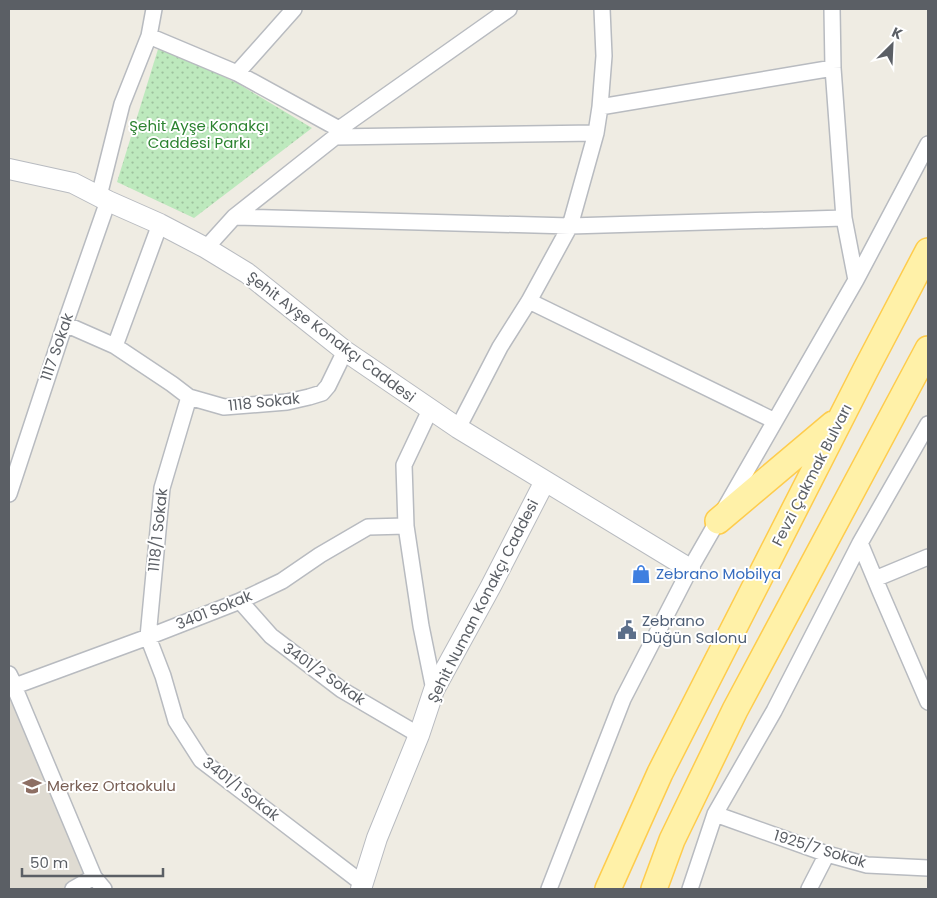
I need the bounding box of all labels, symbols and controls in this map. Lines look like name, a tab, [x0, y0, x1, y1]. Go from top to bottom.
north arrow	[867, 20, 917, 70]
text: K	[889, 22, 906, 44]
park label: Şehit Ayşe Konakçı Caddesi Parkı	[129, 115, 269, 153]
street label: Şehit Ayşe Konakçı Caddesi	[243, 266, 420, 407]
street label: 1117 Sokak	[35, 310, 78, 384]
street label: 1118 Sokak	[227, 387, 301, 416]
street label: Fevzi Çakmak Bulvarı	[767, 400, 857, 549]
street label: 1118/1 Sokak	[143, 487, 172, 573]
street label: Şehit Numan Konakçı Caddesi	[422, 495, 543, 706]
shop icon: Zebrano Mobilya	[630, 563, 652, 585]
place label: Zebrano Mobilya	[656, 563, 781, 584]
street label: 3401 Sokak	[173, 585, 255, 634]
place label: Zebrano Düğün Salonu	[642, 610, 747, 648]
public building icon: Zebrano Düğün Salonu	[616, 619, 638, 641]
street label: 3401/2 Sokak	[279, 637, 370, 710]
street label: 3401/1 Sokak	[198, 752, 284, 826]
school or university icon: Merkez Ortaokulu	[21, 775, 43, 797]
place label: Merkez Ortaokulu	[47, 775, 176, 796]
street label: 1925/7 Sokak	[771, 824, 869, 873]
scale bar	[22, 846, 164, 878]
text: 50 m	[30, 852, 68, 873]

